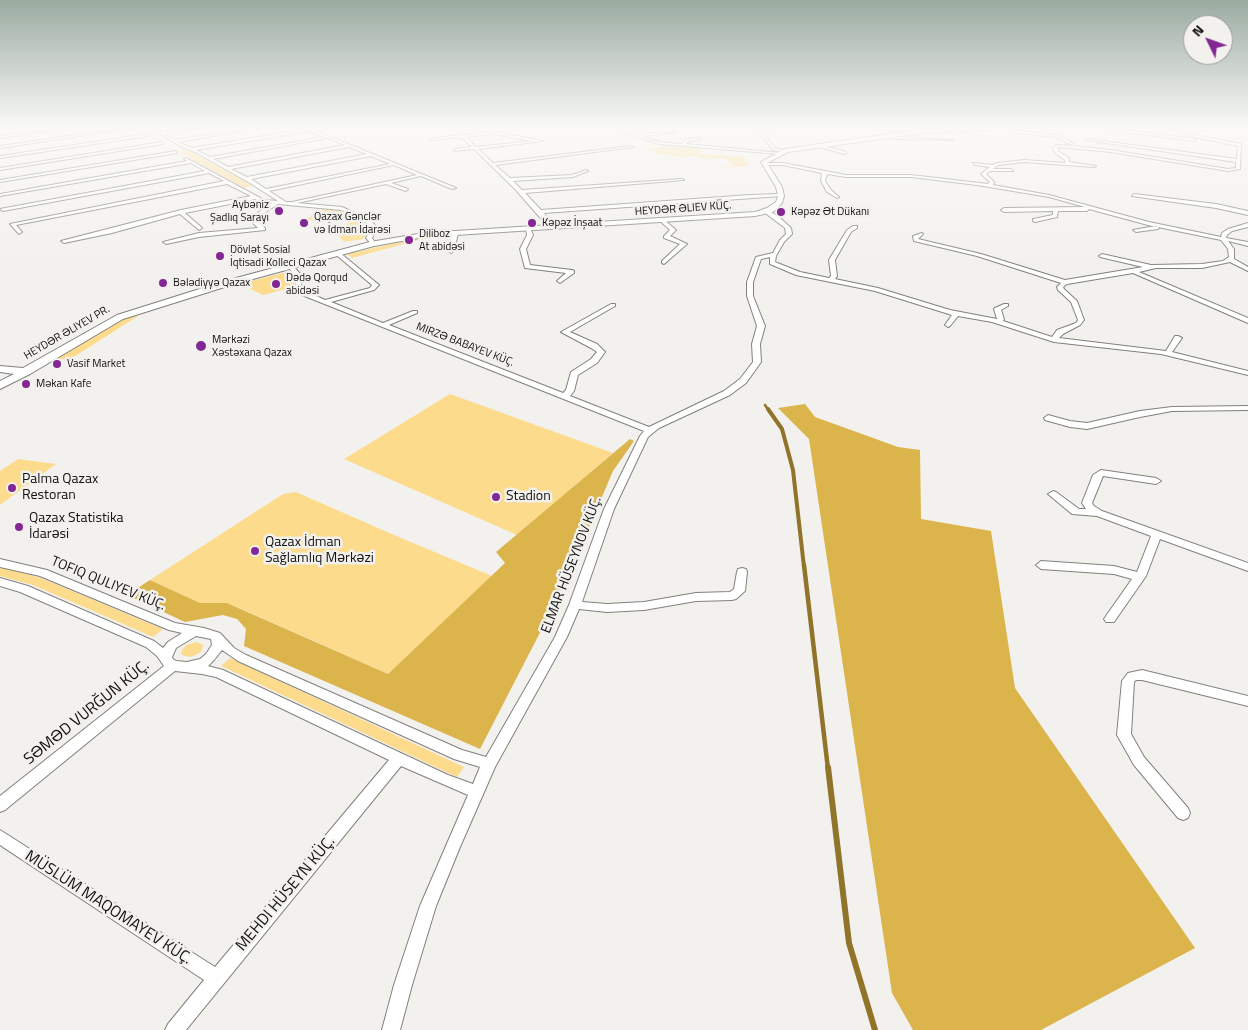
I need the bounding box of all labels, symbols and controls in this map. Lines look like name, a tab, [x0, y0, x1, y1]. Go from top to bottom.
north arrow	[1183, 15, 1233, 65]
text: N	[1186, 20, 1208, 41]
place label: Aybəniz Şadlıq Sarayı	[210, 198, 269, 224]
street label: HEYDƏR ƏLIEV KÜÇ.	[634, 199, 732, 219]
marker: Aybəniz Şadlıq Sarayı	[273, 205, 285, 217]
place label: Kəpəz Ət Dükanı	[791, 205, 869, 219]
marker: Kəpəz Ət Dükanı	[775, 206, 787, 218]
place label: Qazax Gənclər və İdman İdarəsi	[314, 210, 391, 236]
place label: Kəpəz İnşaat	[542, 216, 602, 230]
marker: Qazax Gənclər və İdman İdarəsi	[298, 217, 310, 229]
marker: Kəpəz İnşaat	[526, 217, 538, 229]
place label: Diliboz At abidəsi	[419, 227, 465, 253]
marker: Diliboz At abidəsi	[403, 234, 415, 246]
place label: Dövlət Sosial İqtisadi Kolleci Qazax	[230, 243, 326, 269]
marker: Dövlət Sosial İqtisadi Kolleci Qazax	[214, 250, 226, 262]
place label: Dədə Qorqud abidəsi	[286, 271, 348, 297]
place label: Bələdiyyə Qazax	[173, 276, 250, 290]
marker: Bələdiyyə Qazax	[157, 277, 169, 289]
marker: Dədə Qorqud abidəsi	[270, 278, 282, 290]
street label: HEYDƏR ƏLIYEV PR.	[22, 303, 112, 363]
street label: MIRZƏ BABAYEV KÜÇ.	[414, 320, 516, 370]
place label: Mərkəzi Xəstəxana Qazax	[212, 333, 292, 359]
marker: Mərkəzi Xəstəxana Qazax	[194, 339, 208, 353]
place label: Vasif Market	[67, 357, 125, 371]
marker: Vasif Market	[51, 358, 63, 370]
place label: Məkan Kafe	[36, 377, 91, 391]
marker: Məkan Kafe	[20, 378, 32, 390]
place label: Palma Qazax Restoran	[22, 472, 98, 504]
marker: Palma Qazax Restoran	[6, 482, 18, 494]
place label: Stadion	[506, 489, 551, 505]
marker: Stadion	[490, 491, 502, 503]
street label: ELMAR HÜSEYNOV KÜÇ.	[538, 494, 606, 636]
place label: Qazax Statistika İdarəsi	[29, 511, 124, 544]
marker: Qazax Statistika İdarəsi	[13, 521, 25, 533]
place label: Qazax İdman Sağlamlıq Mərkəzi	[265, 535, 374, 568]
marker: Qazax İdman Sağlamlıq Mərkəzi	[249, 545, 261, 557]
street label: TOFIQ QULIYEV KÜÇ.	[48, 553, 168, 615]
street label: SƏMƏD VURĞUN KÜÇ.	[21, 657, 153, 769]
street label: MEHDI HÜSEYN KÜÇ.	[232, 833, 340, 955]
street label: MÜSLÜM MAQOMAYEV KÜÇ.	[21, 847, 195, 969]

